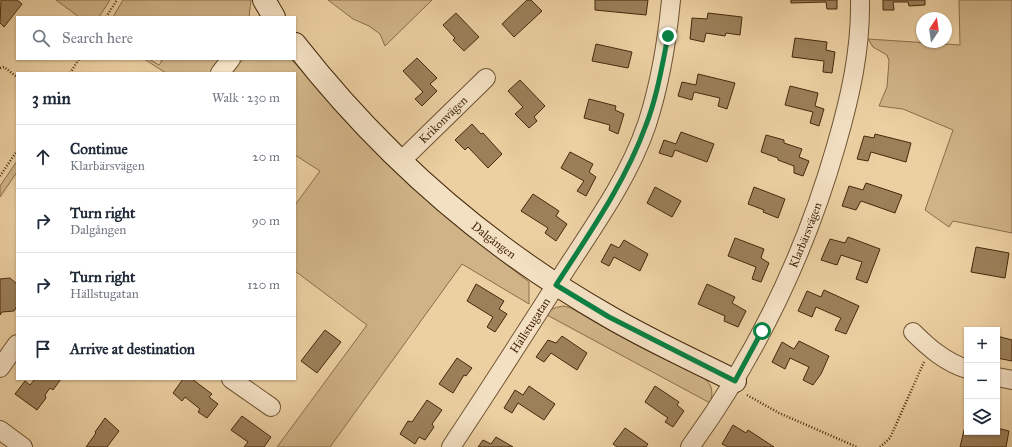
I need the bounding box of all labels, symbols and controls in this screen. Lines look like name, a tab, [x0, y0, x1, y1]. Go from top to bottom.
north arrow	[916, 12, 952, 48]
search box	[16, 16, 296, 60]
icon: search	[30, 27, 52, 49]
route end	[659, 27, 677, 45]
text: Search here	[62, 29, 133, 47]
text: 3 min	[32, 88, 71, 109]
text: Walk · 230 m	[212, 90, 280, 106]
street label: Krikonvägen	[416, 93, 471, 147]
text: Continue	[70, 140, 128, 158]
icon: ahead	[32, 146, 54, 168]
text: 20 m	[252, 149, 280, 165]
text: Klarbärsvägen	[70, 158, 145, 174]
street label: Klarbärsvägen	[786, 200, 825, 270]
text: Turn right	[70, 204, 135, 222]
icon: right	[32, 210, 54, 232]
text: 90 m	[252, 213, 280, 229]
street label: Dalgången	[469, 219, 519, 262]
text: Dalgången	[70, 222, 126, 238]
text: Turn right	[70, 268, 135, 286]
icon: right	[32, 274, 54, 296]
text: 120 m	[247, 277, 280, 293]
text: Hällstugatan	[70, 286, 139, 302]
street label: Hällstugatan	[507, 295, 553, 356]
route start	[753, 322, 771, 340]
map controls	[964, 327, 1000, 435]
button: +	[964, 327, 1000, 363]
icon: arrive	[32, 338, 54, 360]
text: Arrive at destination	[70, 340, 195, 358]
button: −	[964, 363, 1000, 399]
button: layers	[964, 399, 1000, 435]

